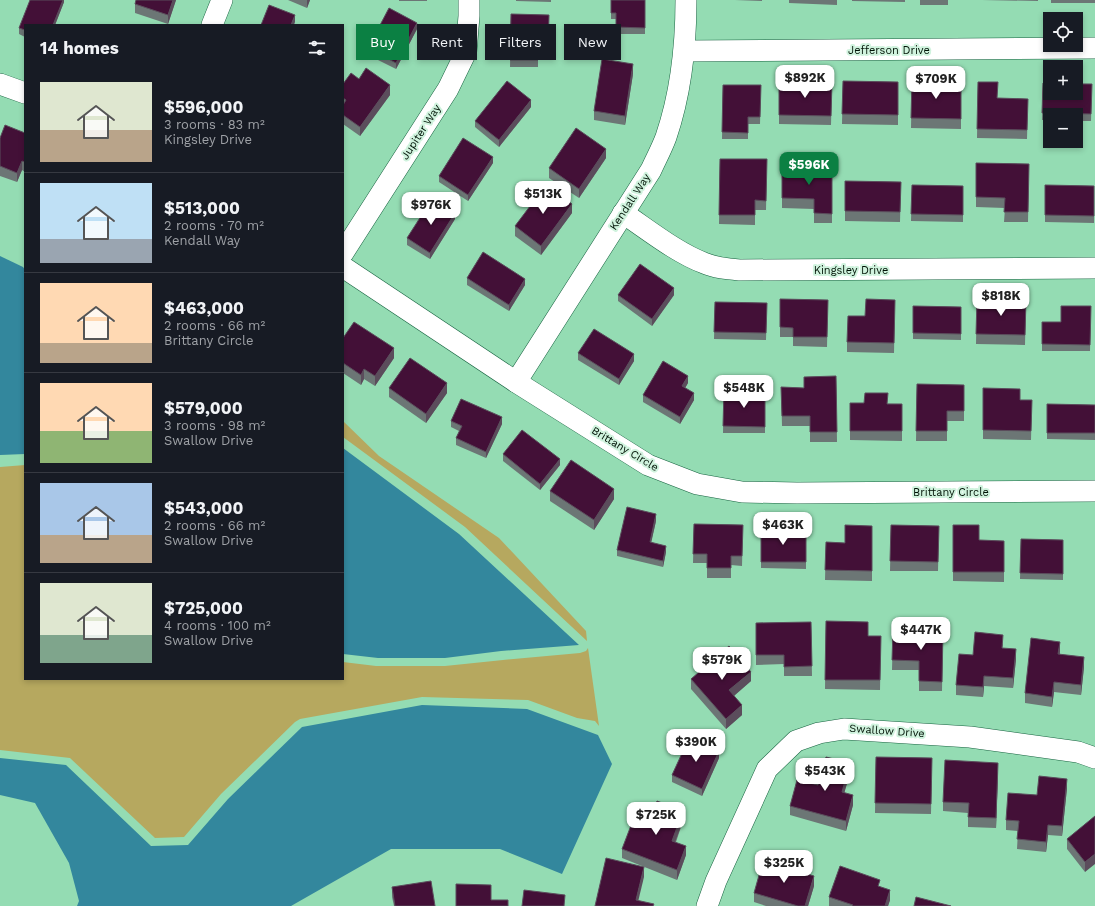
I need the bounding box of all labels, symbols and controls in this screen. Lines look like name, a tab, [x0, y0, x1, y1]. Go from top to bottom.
map controls	[1043, 12, 1083, 148]
button: locate	[1043, 12, 1083, 52]
chip: Buy	[356, 24, 409, 60]
chip: Rent	[417, 24, 477, 60]
chip: Filters	[485, 24, 556, 60]
chip: New	[564, 24, 621, 60]
icon: filters	[306, 37, 328, 59]
text: 14 homes	[40, 38, 119, 58]
street label: Jefferson Drive	[848, 44, 930, 57]
button: +	[1043, 60, 1083, 100]
pin: $892K	[777, 65, 833, 99]
pin: $709K	[908, 66, 964, 100]
text: $892K	[784, 70, 826, 85]
text: $709K	[915, 71, 957, 86]
text: $596,000	[164, 97, 243, 117]
icon: home	[72, 98, 120, 146]
street label: Jupiter Way	[398, 102, 444, 162]
button: −	[1043, 108, 1083, 148]
text: 3 rooms · 83 m²	[164, 117, 265, 132]
text: Kingsley Drive	[164, 132, 252, 147]
pin: $596K	[781, 152, 837, 186]
text: $596K	[789, 157, 829, 172]
street label: Kendall Way	[607, 171, 653, 233]
pin: $513K	[515, 181, 571, 215]
text: $513K	[524, 186, 562, 201]
pin: $976K	[403, 192, 459, 226]
text: $976K	[411, 197, 451, 212]
text: $513,000	[164, 198, 240, 218]
icon: home	[72, 199, 120, 247]
text: 2 rooms · 70 m²	[164, 218, 264, 233]
text: Kendall Way	[164, 233, 240, 248]
street label: Kingsley Drive	[814, 264, 888, 277]
pin: $818K	[973, 283, 1029, 317]
text: $818K	[981, 288, 1021, 303]
text: $463,000	[164, 298, 244, 318]
icon: home	[72, 299, 120, 347]
text: 2 rooms · 66 m²	[164, 318, 265, 333]
text: Brittany Circle	[164, 333, 254, 348]
pin: $548K	[716, 375, 772, 409]
text: $548K	[723, 380, 765, 395]
text: $579,000	[164, 398, 243, 418]
icon: home	[72, 399, 120, 447]
text: 3 rooms · 98 m²	[164, 418, 265, 433]
street label: Brittany Circle	[589, 424, 661, 474]
text: Swallow Drive	[164, 433, 253, 448]
street label: Brittany Circle	[913, 486, 989, 499]
text: $543,000	[164, 498, 243, 518]
icon: home	[72, 499, 120, 547]
pin: $463K	[755, 512, 811, 546]
text: $463K	[762, 517, 804, 532]
text: 2 rooms · 66 m²	[164, 518, 265, 533]
text: Swallow Drive	[164, 533, 253, 548]
text: $725,000	[164, 598, 243, 618]
icon: home	[72, 599, 120, 647]
pin: $447K	[893, 617, 949, 651]
text: 4 rooms · 100 m²	[164, 618, 271, 633]
text: $447K	[900, 622, 942, 637]
text: Swallow Drive	[164, 633, 253, 648]
pin: $579K	[694, 647, 750, 681]
text: $579K	[702, 652, 742, 667]
street label: Swallow Drive	[849, 722, 925, 740]
pin: $390K	[668, 729, 724, 763]
text: $390K	[675, 734, 717, 749]
pin: $543K	[797, 758, 853, 792]
text: $543K	[804, 763, 846, 778]
pin: $725K	[628, 802, 684, 836]
text: $725K	[636, 807, 676, 822]
pin: $325K	[756, 850, 812, 884]
text: $325K	[764, 855, 804, 870]

